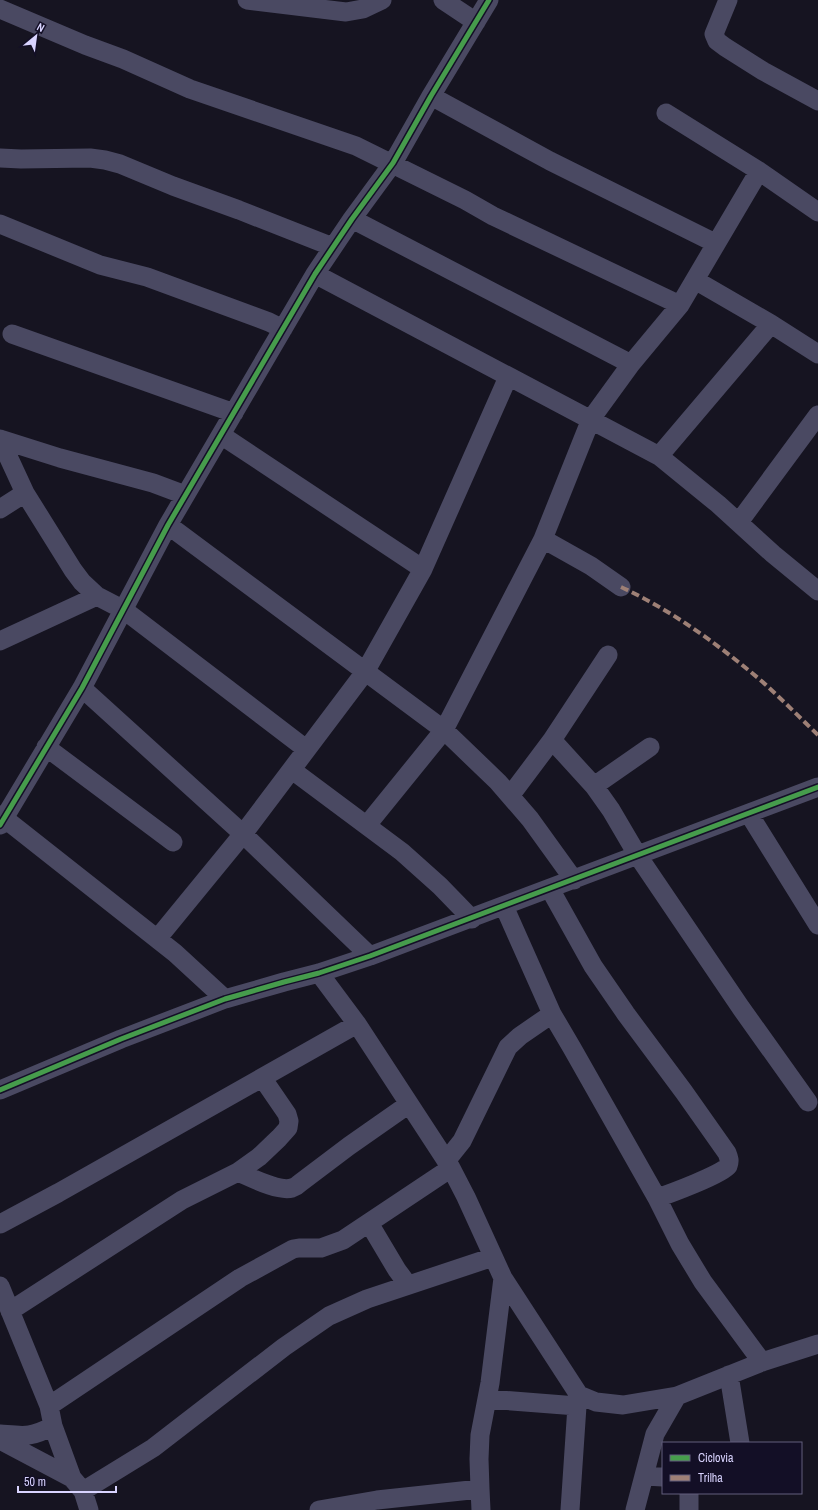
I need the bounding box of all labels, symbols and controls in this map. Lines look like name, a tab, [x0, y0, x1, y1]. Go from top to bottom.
north arrow	[16, 16, 56, 56]
text: N	[35, 20, 47, 35]
legend	[662, 1442, 802, 1494]
text: Ciclovia	[698, 1450, 734, 1466]
scale bar	[18, 1468, 116, 1494]
text: Trilha	[698, 1470, 723, 1486]
text: 50 m	[24, 1474, 46, 1490]

